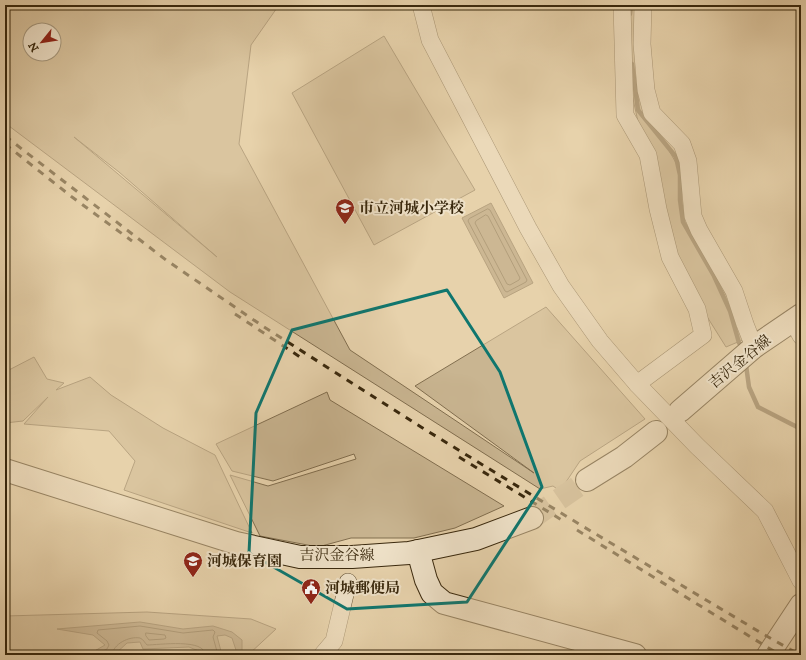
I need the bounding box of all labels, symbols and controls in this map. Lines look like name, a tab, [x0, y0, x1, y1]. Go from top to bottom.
north arrow	[22, 22, 62, 62]
text: N	[26, 39, 43, 54]
school or university icon: 市立河城小学校	[334, 197, 356, 225]
place label: 市立河城小学校	[359, 199, 464, 218]
street label: 吉沢金谷線	[705, 331, 775, 393]
street label: 吉沢金谷線	[299, 546, 375, 565]
school or university icon: 河城保育園	[182, 550, 204, 578]
place label: 河城保育園	[207, 552, 282, 571]
public building icon: 河城郵便局	[300, 577, 322, 605]
place label: 河城郵便局	[325, 579, 400, 598]

